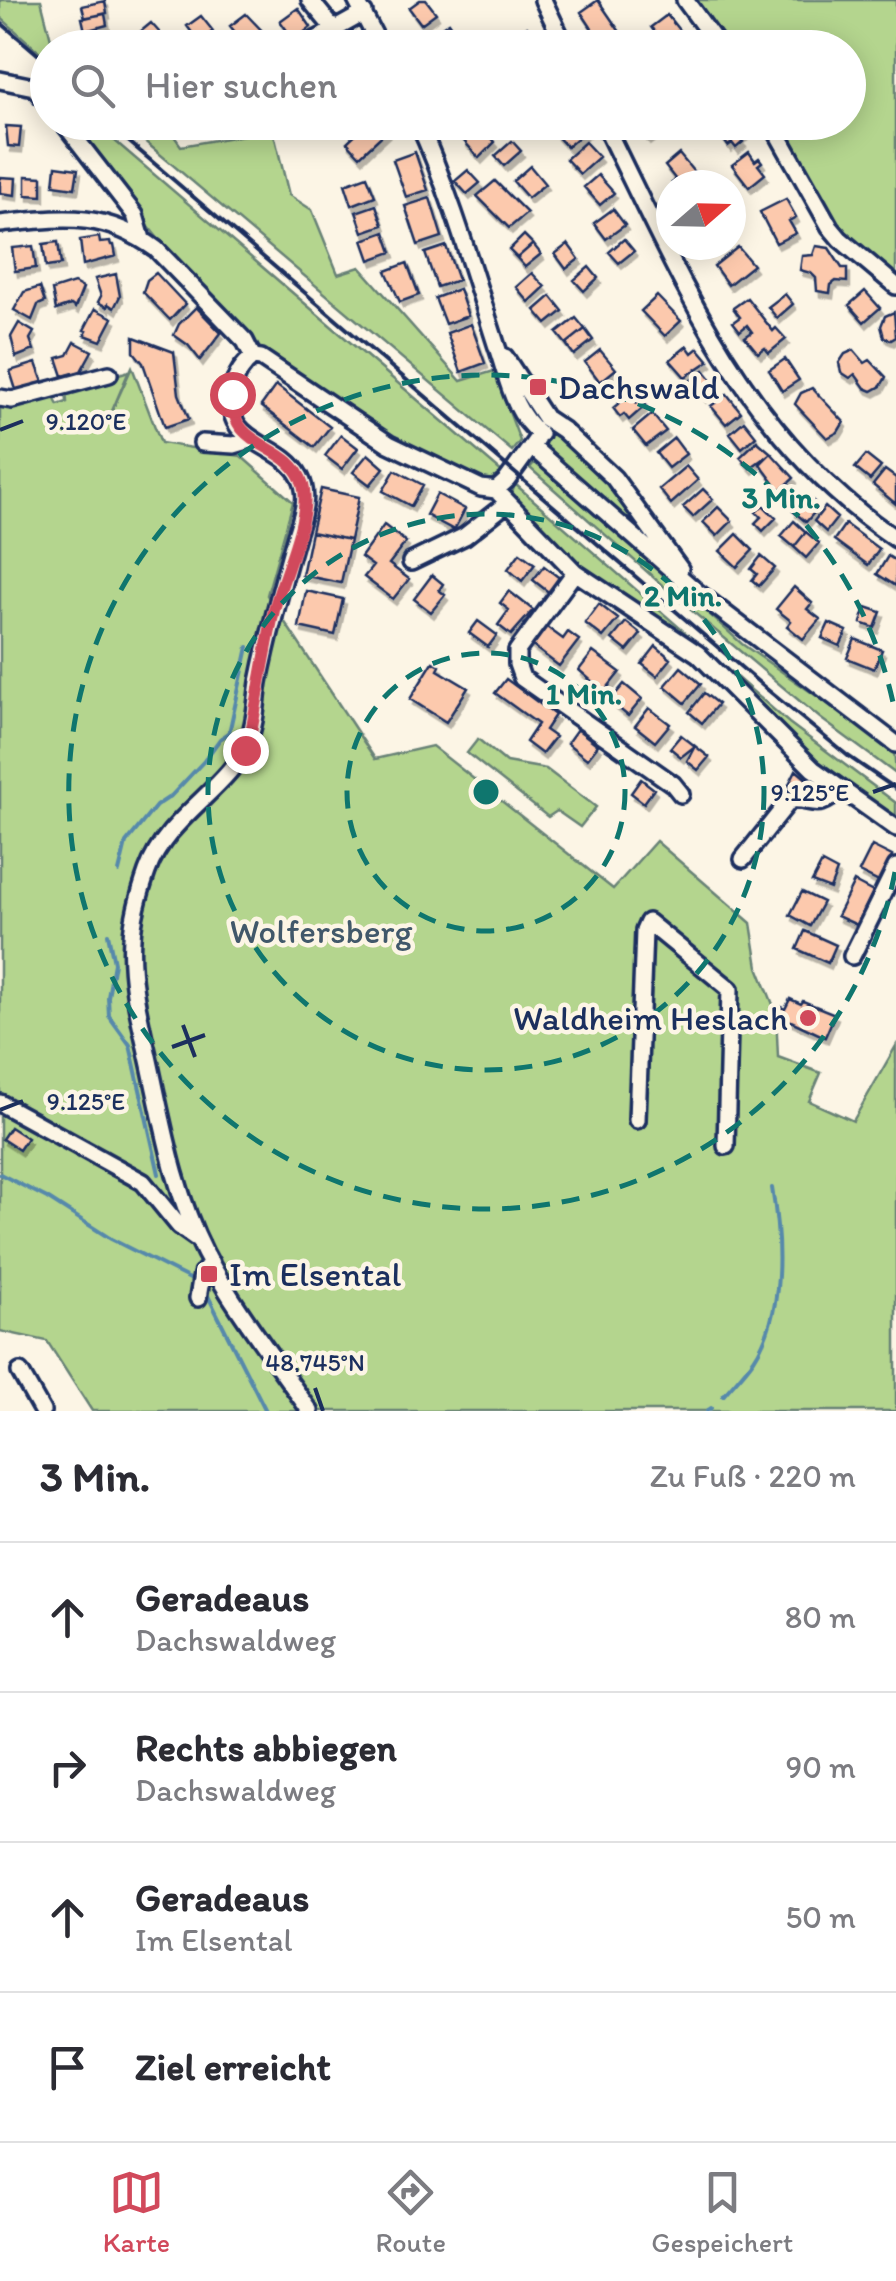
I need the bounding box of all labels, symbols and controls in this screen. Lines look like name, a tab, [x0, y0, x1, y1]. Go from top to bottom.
search box	[30, 30, 866, 140]
icon: search	[65, 58, 120, 113]
text: Hier suchen	[145, 62, 337, 108]
north arrow	[656, 170, 746, 260]
place label: Dachswald	[558, 366, 719, 408]
route start	[210, 372, 256, 418]
marker: Dachswald	[527, 376, 549, 398]
text: 9.120°E	[46, 406, 126, 436]
text: 3 Min.	[742, 479, 820, 516]
text: 2 Min.	[644, 577, 722, 614]
text: 1 Min.	[546, 675, 622, 712]
route end	[223, 728, 269, 774]
centre of rings	[468, 774, 504, 810]
text: 9.125°E	[771, 777, 849, 807]
park label: Wolfersberg	[230, 910, 412, 952]
place label: Waldheim Heslach	[513, 997, 788, 1039]
marker: Waldheim Heslach	[797, 1007, 819, 1029]
text: 9.125°E	[47, 1086, 125, 1116]
place label: Im Elsental	[229, 1253, 401, 1295]
marker: Im Elsental	[198, 1263, 220, 1285]
text: 48.745°N	[265, 1347, 365, 1377]
text: 3 Min.	[40, 1451, 150, 1502]
text: Zu Fuß · 220 m	[650, 1457, 856, 1495]
text: Geradeaus	[135, 1575, 309, 1621]
icon: ahead	[40, 1590, 95, 1645]
text: 80 m	[785, 1598, 856, 1636]
text: Dachswaldweg	[135, 1621, 336, 1659]
text: Rechts abbiegen	[135, 1725, 397, 1771]
icon: right	[40, 1740, 95, 1795]
text: 90 m	[785, 1748, 856, 1786]
text: Dachswaldweg	[135, 1771, 336, 1809]
text: Geradeaus	[135, 1875, 309, 1921]
icon: ahead	[40, 1890, 95, 1945]
text: 50 m	[785, 1898, 856, 1936]
text: Im Elsental	[135, 1921, 293, 1959]
icon: arrive	[40, 2040, 95, 2095]
text: Ziel erreicht	[135, 2044, 331, 2090]
tab: Karte	[103, 2165, 170, 2259]
tab: Route	[375, 2165, 446, 2259]
tab: Gespeichert	[651, 2165, 793, 2259]

